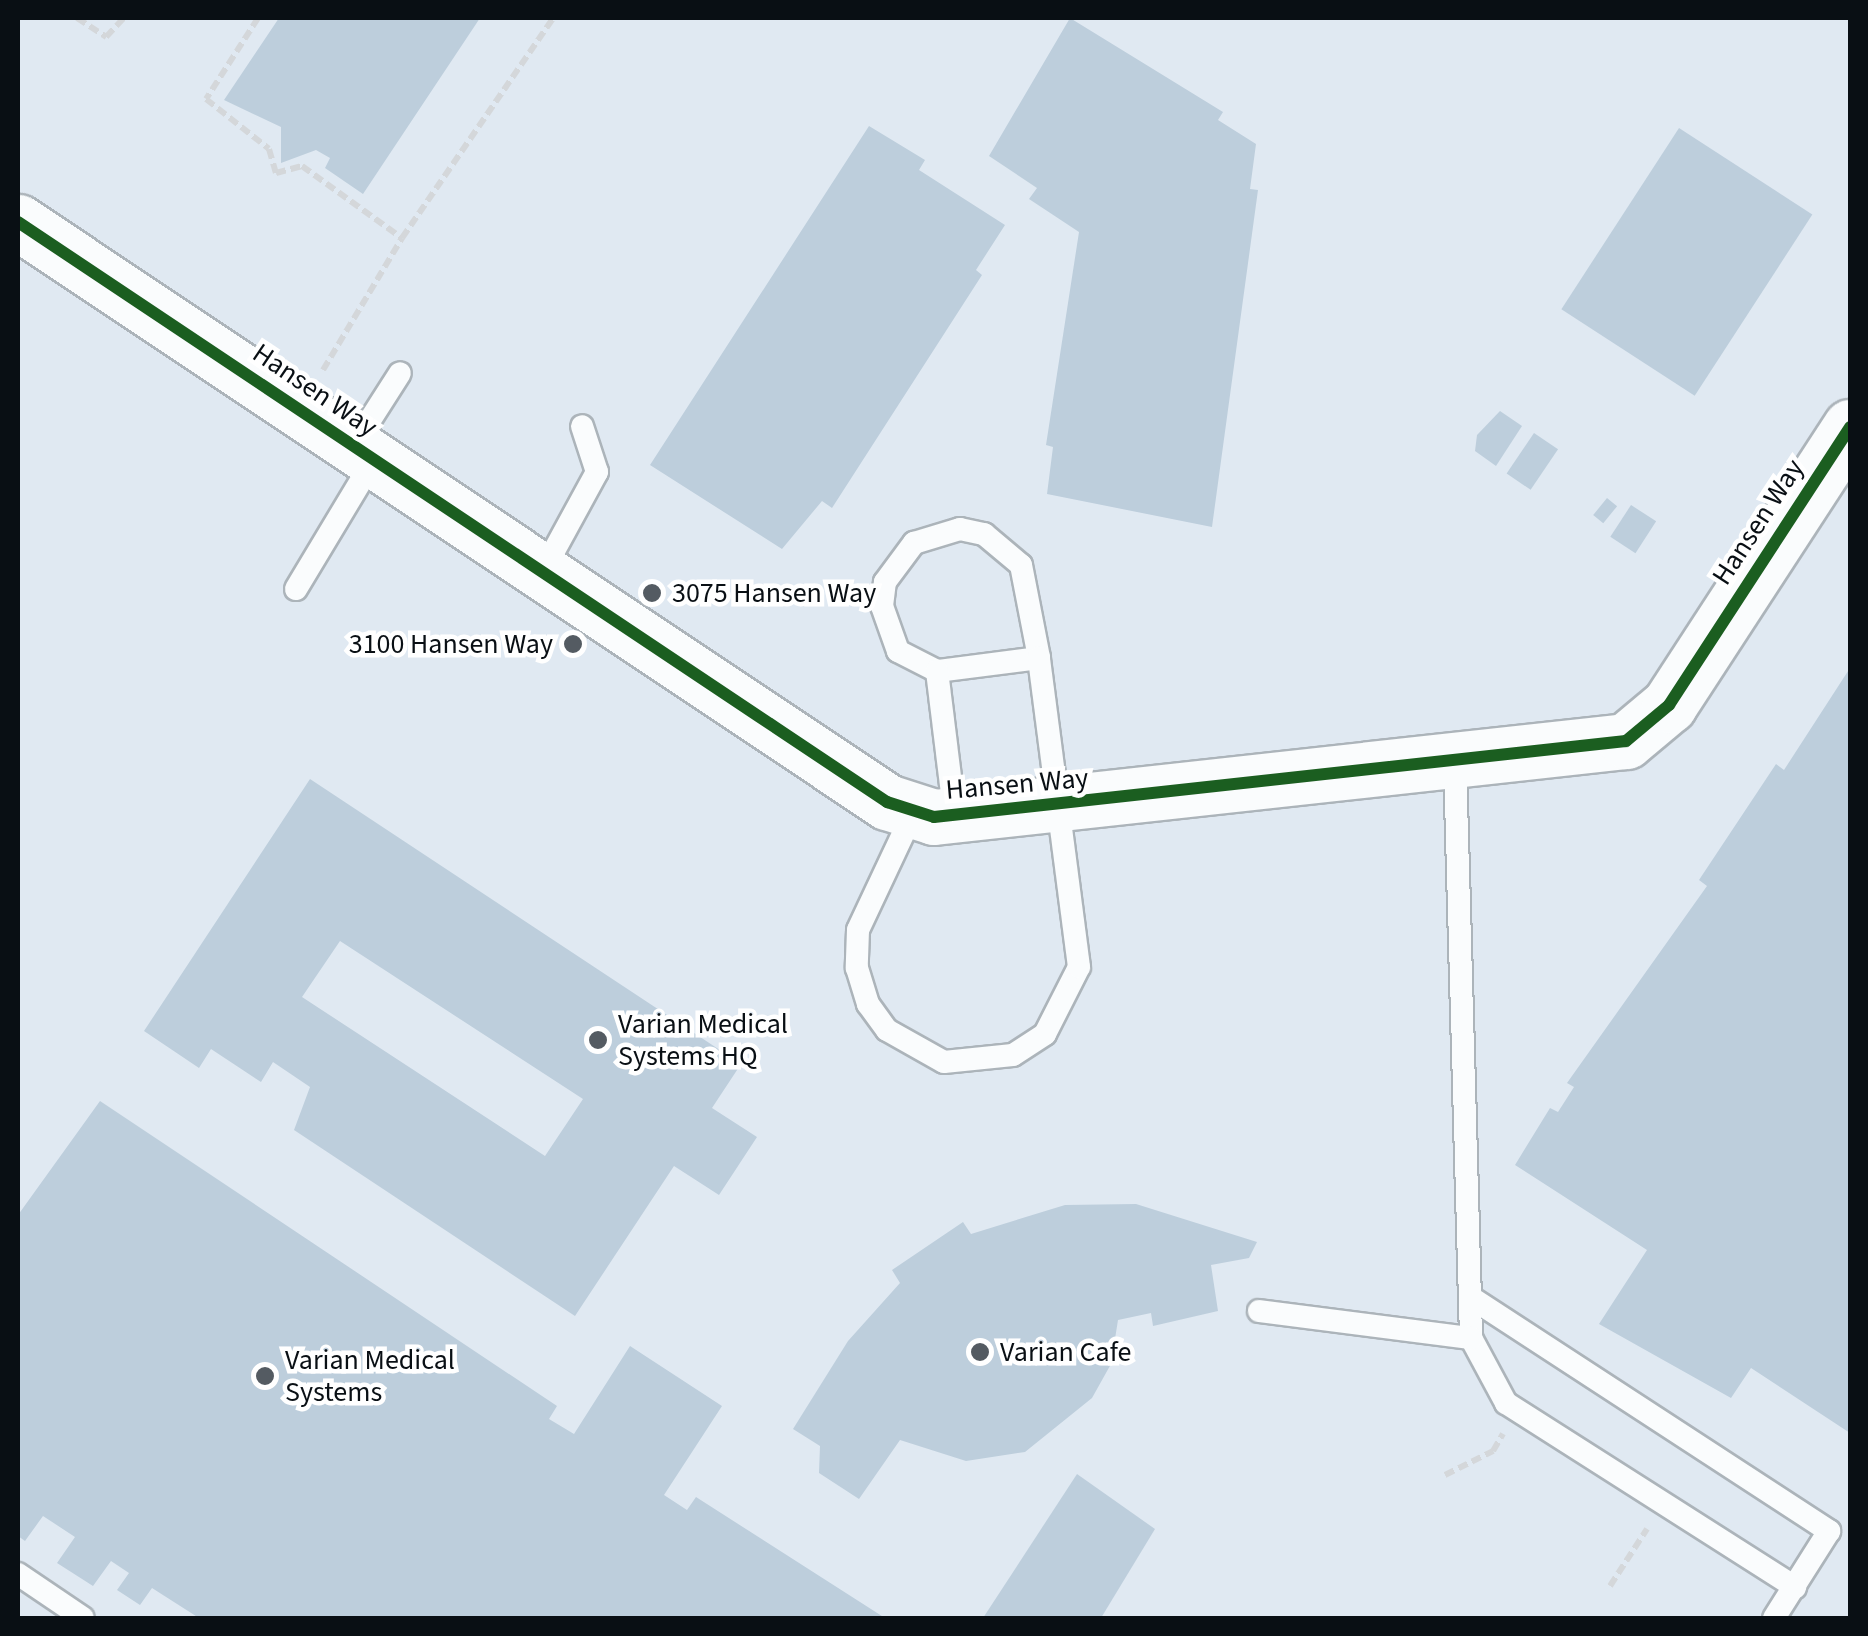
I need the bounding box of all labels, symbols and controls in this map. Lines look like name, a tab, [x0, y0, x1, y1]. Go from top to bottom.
street label: Hansen Way	[246, 336, 384, 444]
street label: Hansen Way	[1705, 453, 1811, 591]
place label: 3075 Hansen Way	[672, 576, 876, 610]
marker: 3075 Hansen Way	[641, 582, 663, 604]
place label: 3100 Hansen Way	[349, 627, 553, 661]
marker: 3100 Hansen Way	[562, 633, 584, 655]
street label: Hansen Way	[944, 761, 1090, 807]
place label: Varian Medical Systems HQ	[618, 1007, 788, 1073]
marker: Varian Medical Systems HQ	[587, 1029, 609, 1051]
place label: Varian Cafe	[1000, 1335, 1131, 1369]
marker: Varian Cafe	[969, 1341, 991, 1363]
place label: Varian Medical Systems	[285, 1343, 455, 1409]
marker: Varian Medical Systems	[254, 1365, 276, 1387]

